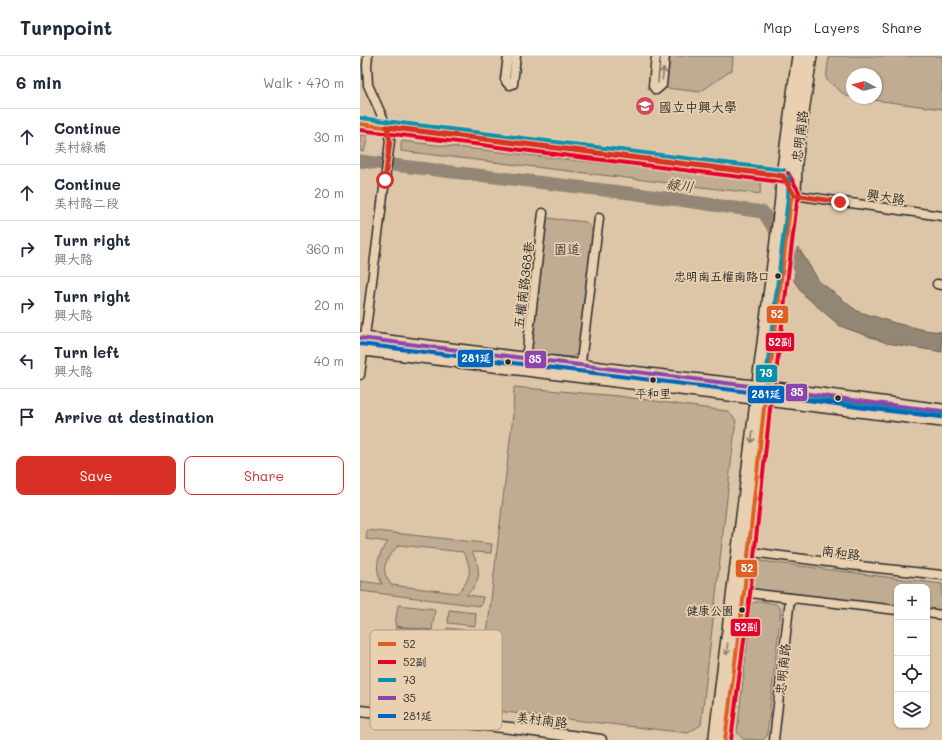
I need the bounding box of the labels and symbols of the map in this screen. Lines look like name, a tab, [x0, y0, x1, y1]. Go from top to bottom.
one-way arrow	[659, 68, 667, 81]
north arrow	[846, 68, 882, 104]
school or university icon: 國立中興大學	[634, 95, 656, 117]
place label: 國立中興大學	[659, 98, 737, 115]
street label: 忠明南路	[787, 109, 811, 163]
route start	[376, 171, 394, 189]
water label: 綠川	[665, 174, 696, 196]
street label: 興大路	[865, 185, 907, 207]
route end	[831, 193, 849, 211]
street label: 五權南路368巷	[509, 240, 537, 330]
park label: 園道	[554, 240, 580, 257]
place label: 忠明南五權南路口	[674, 268, 770, 284]
marker: 忠明南五權南路口	[773, 271, 783, 281]
line badge: 52	[766, 305, 789, 324]
text: 52	[771, 306, 783, 321]
line badge: 52副	[765, 332, 795, 352]
text: 52副	[768, 334, 792, 349]
line badge: 281延	[457, 349, 494, 368]
text: 281延	[462, 350, 490, 365]
line badge: 35	[524, 350, 547, 369]
text: 35	[528, 351, 542, 366]
unlabelled marker	[503, 357, 513, 367]
line badge: 73	[755, 364, 778, 383]
text: 73	[760, 365, 773, 380]
marker: 平和里	[648, 375, 658, 385]
line badge: 35	[785, 383, 808, 402]
text: 35	[790, 384, 804, 399]
place label: 平和里	[635, 385, 671, 401]
line badge: 281延	[747, 385, 785, 404]
text: 281延	[752, 386, 780, 401]
unlabelled marker	[833, 393, 843, 403]
one-way arrow	[748, 430, 756, 443]
street label: 南和路	[821, 541, 861, 563]
line badge: 52	[735, 559, 758, 578]
text: 52	[741, 560, 753, 575]
place label: 健康公園	[686, 602, 734, 618]
marker: 健康公園	[737, 605, 747, 615]
line badge: 52副	[730, 618, 761, 637]
text: 52副	[734, 619, 758, 634]
legend	[370, 630, 502, 730]
text: 52	[403, 636, 416, 651]
one-way arrow	[723, 642, 730, 655]
street label: 忠明南路	[771, 642, 793, 696]
text: 52副	[403, 654, 427, 669]
text: 73	[403, 672, 416, 687]
text: 35	[403, 690, 416, 705]
street label: 美村南路	[515, 707, 569, 731]
text: 281延	[403, 708, 432, 723]

